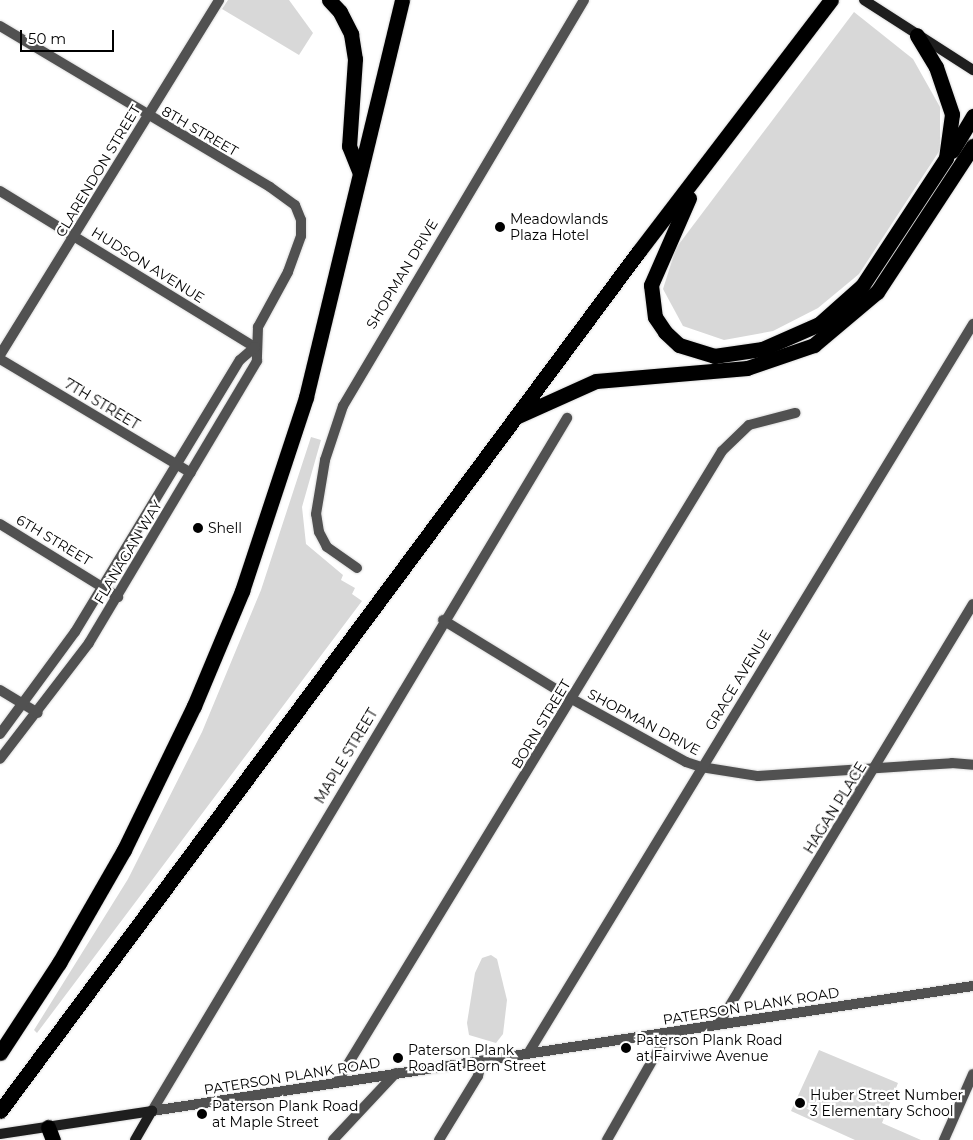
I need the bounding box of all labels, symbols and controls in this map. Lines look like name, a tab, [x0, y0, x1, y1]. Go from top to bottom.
scale bar	[22, 20, 116, 52]
text: 50 m	[28, 29, 66, 48]
street label: CLARENDON STREET	[52, 102, 144, 240]
street label: 8TH STREET	[159, 102, 241, 160]
place label: Meadowlands Plaza Hotel	[510, 211, 608, 243]
street label: SHOPMAN DRIVE	[363, 216, 441, 332]
marker: Meadowlands Plaza Hotel	[494, 221, 506, 233]
street label: HUDSON AVENUE	[89, 224, 207, 306]
street label: 7TH STREET	[61, 375, 143, 433]
street label: FLANAGAN WAY	[91, 497, 165, 607]
street label: 6TH STREET	[13, 511, 95, 569]
place label: Shell	[208, 520, 242, 536]
marker: Shell	[192, 522, 204, 534]
street label: GRACE AVENUE	[701, 627, 775, 733]
street label: BORN STREET	[508, 676, 574, 772]
street label: SHOPMAN DRIVE	[585, 685, 703, 759]
street label: MAPLE STREET	[311, 705, 381, 807]
street label: HAGAN PLACE	[800, 759, 870, 857]
street label: PATERSON PLANK ROAD	[662, 984, 840, 1028]
place label: Paterson Plank Road at Fairviwe Avenue	[636, 1032, 782, 1064]
place label: Paterson Plank Road at Born Street	[408, 1042, 546, 1074]
marker: Paterson Plank Road at Fairviwe Avenue	[620, 1042, 632, 1054]
marker: Paterson Plank Road at Born Street	[392, 1052, 404, 1064]
street label: PATERSON PLANK ROAD	[203, 1054, 381, 1098]
place label: Huber Street Number 3 Elementary School	[810, 1087, 963, 1120]
marker: Huber Street Number 3 Elementary School	[794, 1097, 806, 1109]
place label: Paterson Plank Road at Maple Street	[212, 1098, 358, 1130]
marker: Paterson Plank Road at Maple Street	[196, 1108, 208, 1120]

